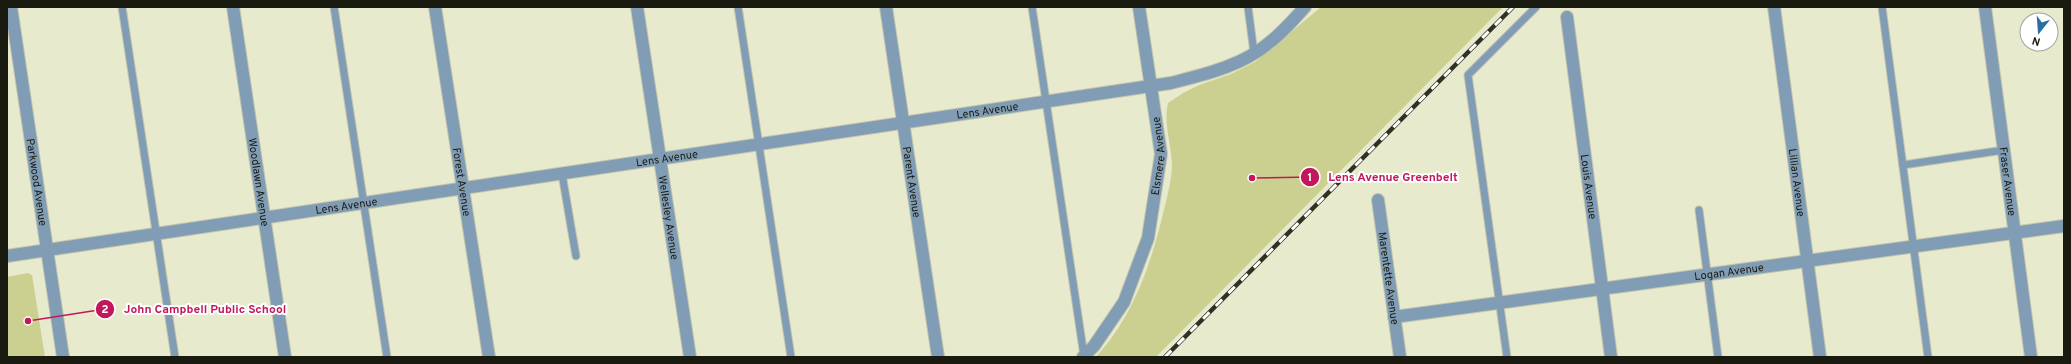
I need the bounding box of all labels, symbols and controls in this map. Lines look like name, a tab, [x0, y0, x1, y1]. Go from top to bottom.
north arrow	[2019, 12, 2059, 52]
text: N	[2031, 33, 2042, 48]
street label: Lens Avenue	[955, 100, 1019, 123]
street label: Elsmere Avenue	[1149, 116, 1169, 196]
street label: Woodlawn Avenue	[245, 137, 272, 228]
street label: Parkwood Avenue	[23, 138, 49, 227]
street label: Parent Avenue	[899, 146, 923, 219]
street label: Fraser Avenue	[1995, 146, 2018, 217]
street label: Forest Avenue	[449, 147, 473, 218]
street label: Lens Avenue	[635, 147, 699, 170]
street label: Lillian Avenue	[1785, 148, 1807, 218]
street label: Louis Avenue	[1577, 153, 1599, 220]
callout: Lens Avenue Greenbelt	[1300, 165, 1466, 189]
text: 1	[1308, 170, 1312, 186]
text: Lens Avenue Greenbelt	[1328, 170, 1458, 186]
street label: Wellesley Avenue	[655, 175, 681, 261]
street label: Lens Avenue	[314, 195, 378, 218]
street label: Marentette Avenue	[1375, 231, 1401, 326]
street label: Logan Avenue	[1694, 261, 1765, 284]
callout: John Campbell Public School	[95, 297, 294, 321]
text: 2	[101, 302, 109, 318]
text: John Campbell Public School	[124, 302, 286, 318]

